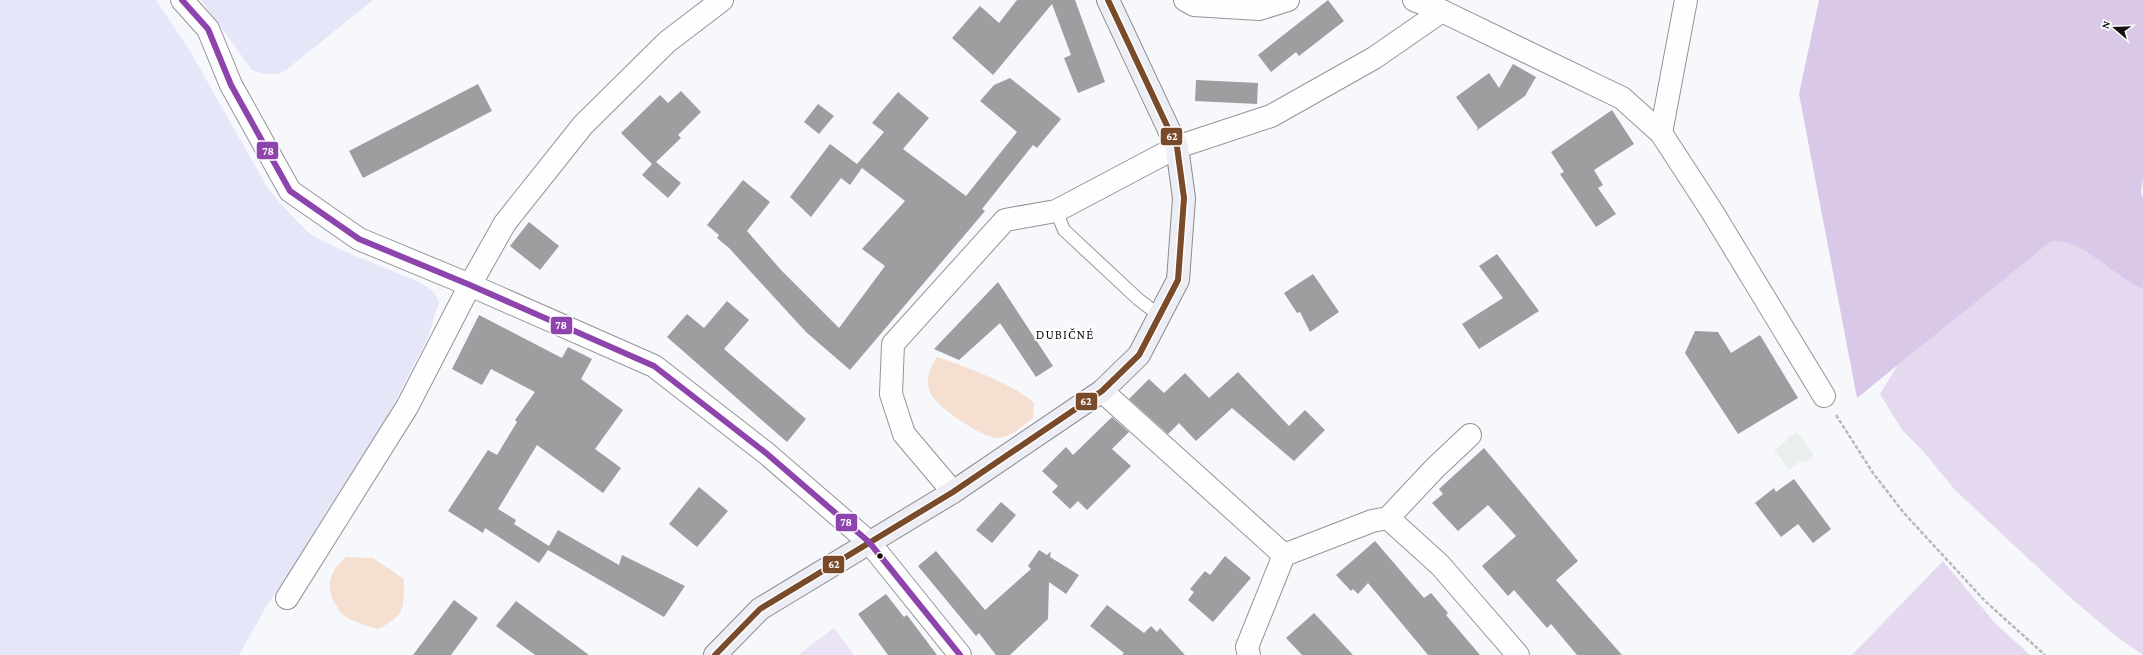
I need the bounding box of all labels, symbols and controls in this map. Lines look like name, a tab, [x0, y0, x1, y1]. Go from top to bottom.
north arrow	[2095, 8, 2135, 48]
text: N	[2099, 19, 2113, 30]
line badge: 62	[1160, 127, 1183, 146]
text: 62	[1166, 130, 1178, 142]
line badge: 78	[256, 141, 279, 160]
text: 78	[262, 145, 274, 157]
line badge: 78	[550, 316, 573, 335]
text: 78	[555, 319, 567, 331]
district label: DUBIČNÉ	[1036, 327, 1094, 342]
line badge: 62	[1075, 392, 1098, 411]
text: 62	[1080, 395, 1092, 407]
line badge: 78	[835, 513, 858, 532]
text: 78	[840, 516, 852, 528]
unlabelled marker	[875, 551, 885, 561]
line badge: 62	[822, 555, 845, 574]
text: 62	[828, 558, 840, 570]

